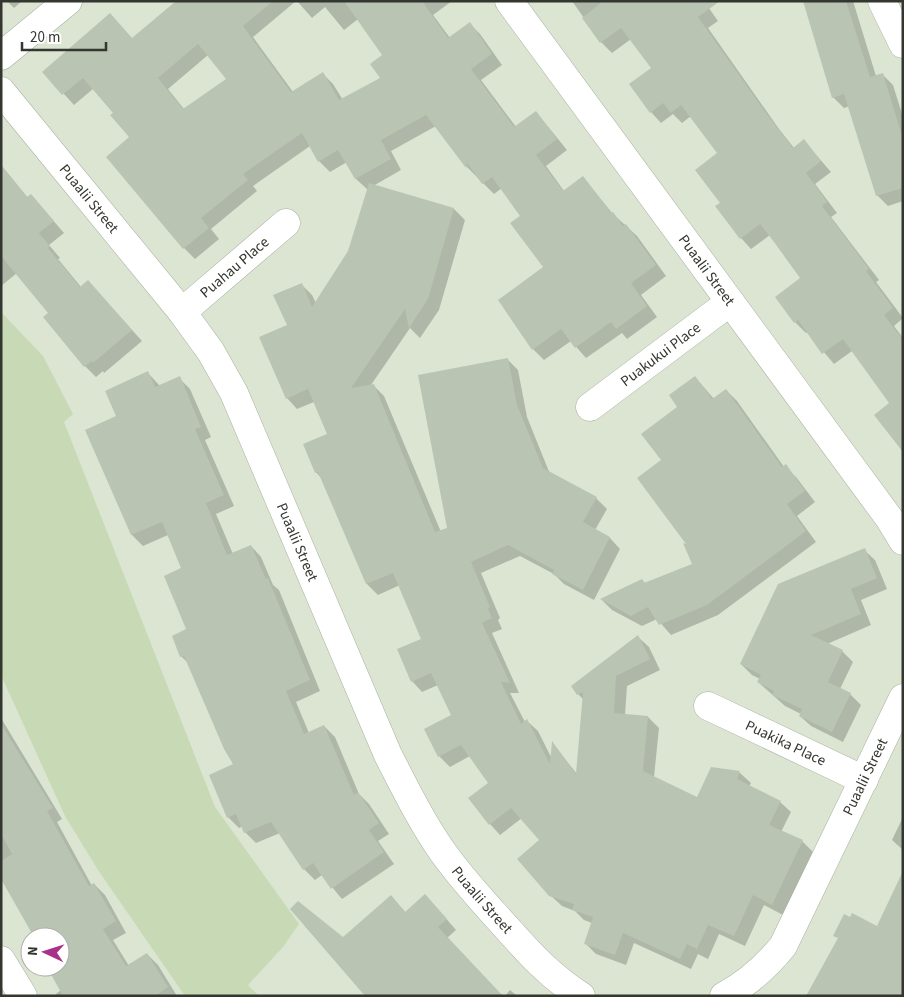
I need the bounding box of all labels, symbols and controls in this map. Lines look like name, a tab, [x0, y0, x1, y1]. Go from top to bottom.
scale bar	[22, 20, 106, 52]
text: 20 m	[30, 27, 60, 48]
street label: Puaalii Street	[54, 160, 124, 238]
street label: Puaalii Street	[674, 230, 740, 310]
street label: Puahau Place	[195, 232, 274, 303]
street label: Puakukui Place	[616, 317, 705, 391]
street label: Puaalii Street	[271, 499, 323, 585]
street label: Puakika Place	[742, 715, 830, 771]
street label: Puaalii Street	[837, 734, 893, 819]
street label: Puaalii Street	[447, 862, 518, 938]
north arrow	[20, 927, 70, 977]
text: N	[23, 946, 43, 957]

